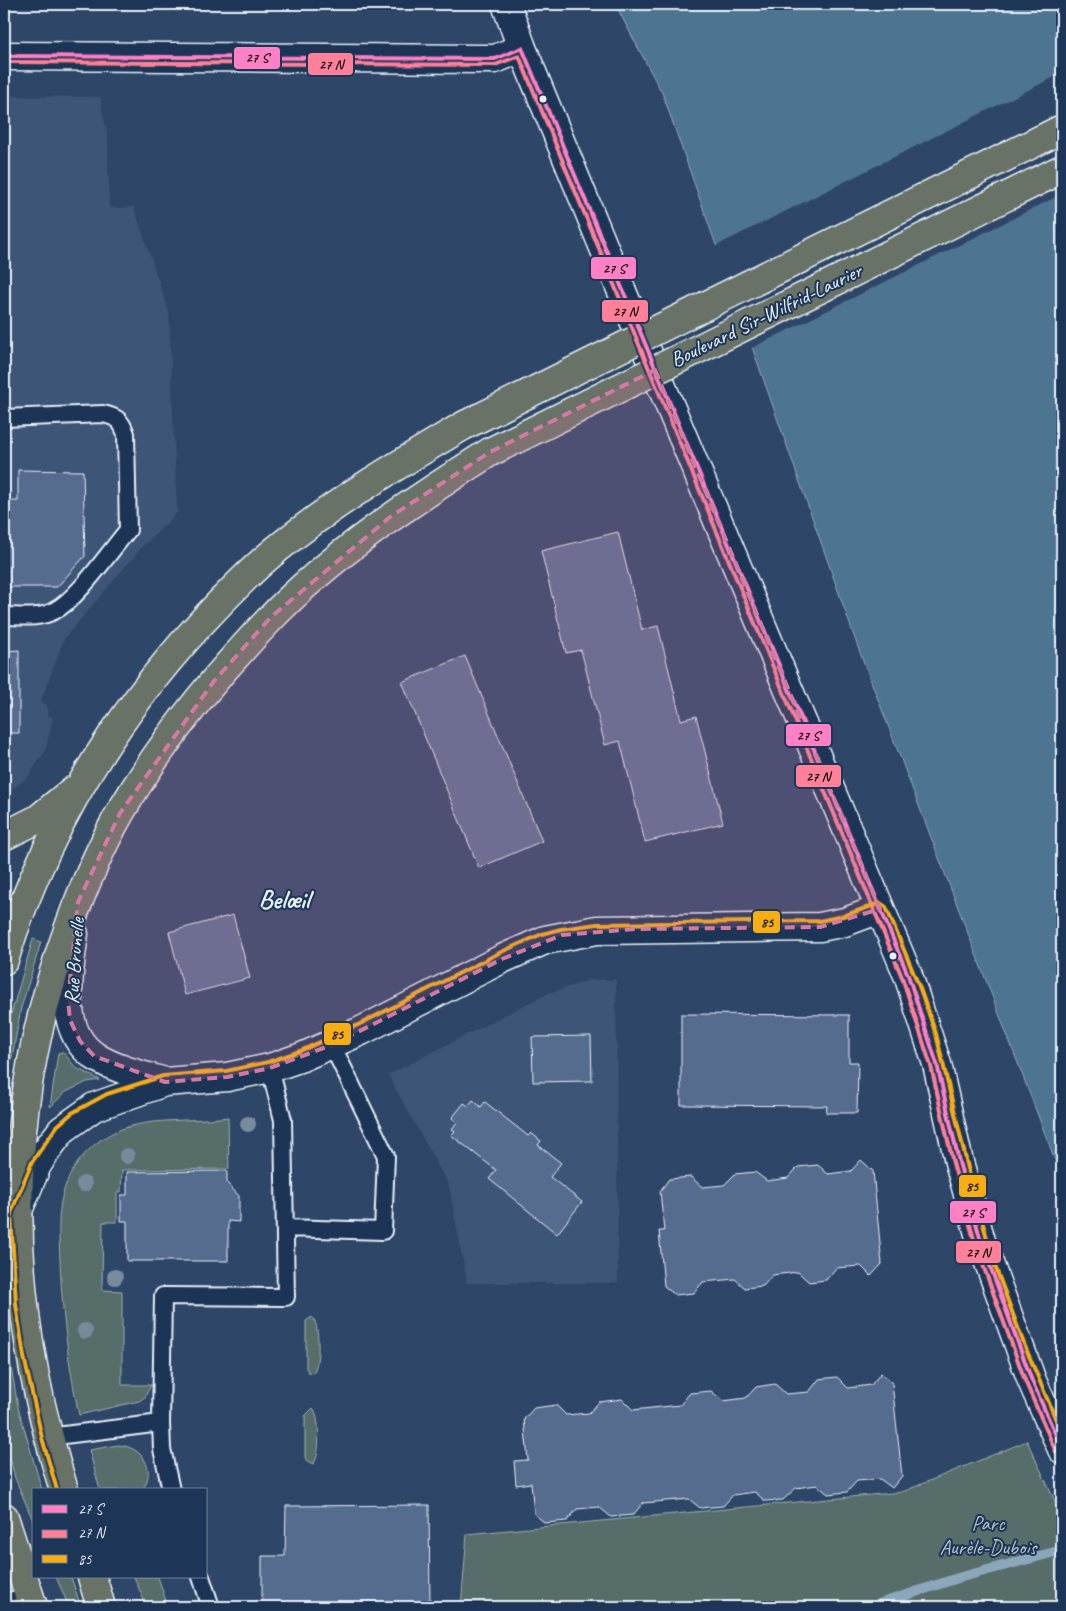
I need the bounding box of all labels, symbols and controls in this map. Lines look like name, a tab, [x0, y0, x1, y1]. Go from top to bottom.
line badge: 27 S	[233, 46, 281, 70]
text: 27 S	[246, 49, 271, 66]
line badge: 27 N	[307, 52, 354, 76]
text: 27 N	[319, 56, 346, 73]
unlabelled marker	[538, 94, 548, 104]
line badge: 27 S	[590, 256, 637, 280]
street label: Boulevard Sir-Wilfrid-Laurier	[666, 257, 867, 373]
text: 27 S	[603, 260, 628, 277]
line badge: 27 N	[601, 299, 649, 323]
text: 27 N	[613, 303, 640, 320]
line badge: 27 S	[785, 723, 832, 747]
text: 27 S	[797, 727, 822, 744]
line badge: 27 N	[795, 764, 842, 788]
text: 27 N	[806, 768, 833, 785]
district label: Belœil	[259, 883, 315, 916]
line badge: 85	[752, 910, 781, 934]
text: 85	[761, 914, 775, 931]
street label: Rue Brunelle	[58, 916, 90, 1005]
unlabelled marker	[888, 951, 898, 961]
line badge: 85	[323, 1022, 352, 1046]
text: 85	[331, 1026, 345, 1043]
line badge: 85	[958, 1174, 987, 1198]
text: 85	[966, 1178, 980, 1195]
line badge: 27 S	[949, 1200, 997, 1224]
text: 27 S	[962, 1204, 987, 1221]
line badge: 27 N	[955, 1240, 1002, 1264]
text: 27 N	[966, 1244, 993, 1261]
legend	[32, 1488, 208, 1578]
text: 27 S	[78, 1500, 105, 1519]
park label: Parc Aurèle-Dubois	[939, 1510, 1038, 1560]
text: 27 N	[78, 1524, 107, 1543]
text: 85	[78, 1550, 93, 1569]

